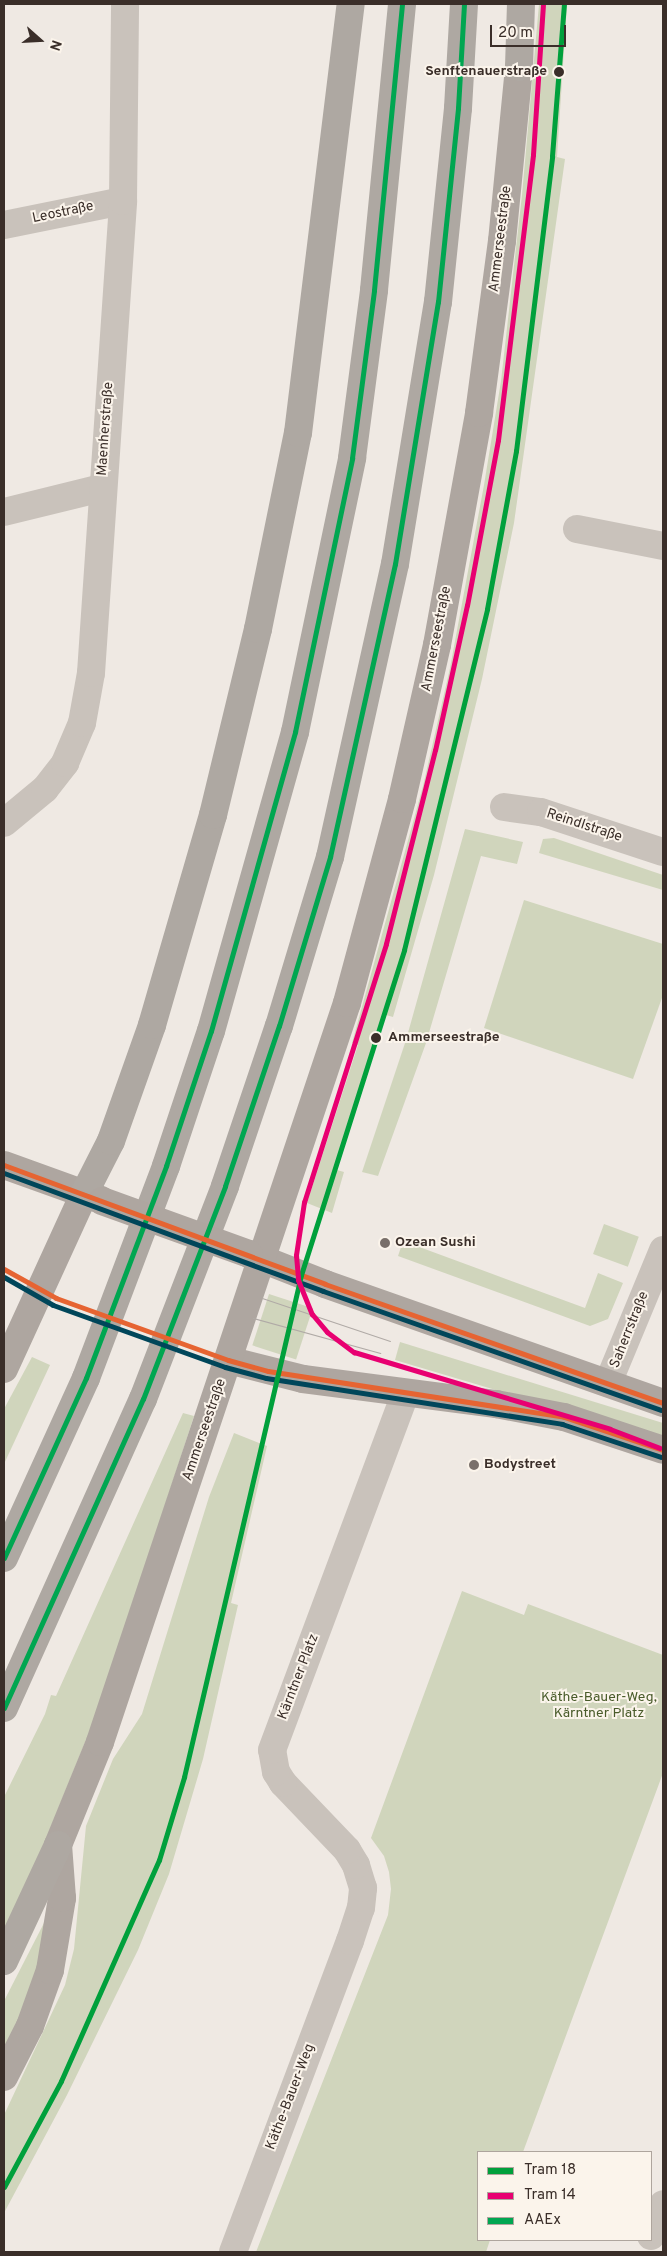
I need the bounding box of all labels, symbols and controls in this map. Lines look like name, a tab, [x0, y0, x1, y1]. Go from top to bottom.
north arrow	[15, 15, 65, 65]
scale bar	[492, 15, 568, 47]
text: 20 m	[498, 24, 533, 43]
text: N	[45, 38, 64, 53]
place label: Senftenauerstraße	[425, 64, 547, 80]
marker: Senftenauerstraße	[551, 64, 567, 80]
street label: Ammerseestraße	[486, 185, 516, 293]
street label: Leostraße	[31, 198, 95, 228]
street label: Maenherstraße	[94, 382, 118, 476]
street label: Ammerseestraße	[419, 585, 455, 693]
street label: Reindlstraße	[544, 806, 624, 846]
marker: Ammerseestraße	[368, 1030, 384, 1046]
place label: Ammerseestraße	[388, 1030, 500, 1046]
place label: Ozean Sushi	[395, 1235, 476, 1251]
marker: Ozean Sushi	[379, 1237, 391, 1249]
street label: Saherrstraße	[607, 1289, 653, 1371]
street label: Ammerseestraße	[180, 1377, 230, 1483]
place label: Bodystreet	[484, 1457, 556, 1473]
marker: Bodystreet	[468, 1459, 480, 1471]
street label: Kärntner Platz	[275, 1632, 323, 1722]
park label: Käthe-Bauer-Weg, Kärntner Platz	[541, 1690, 657, 1722]
street label: Käthe-Bauer-Weg	[263, 2042, 319, 2152]
legend	[477, 2151, 652, 2241]
text: Tram 18	[524, 2161, 576, 2180]
text: Tram 14	[524, 2186, 576, 2205]
text: AAEx	[524, 2211, 561, 2230]

